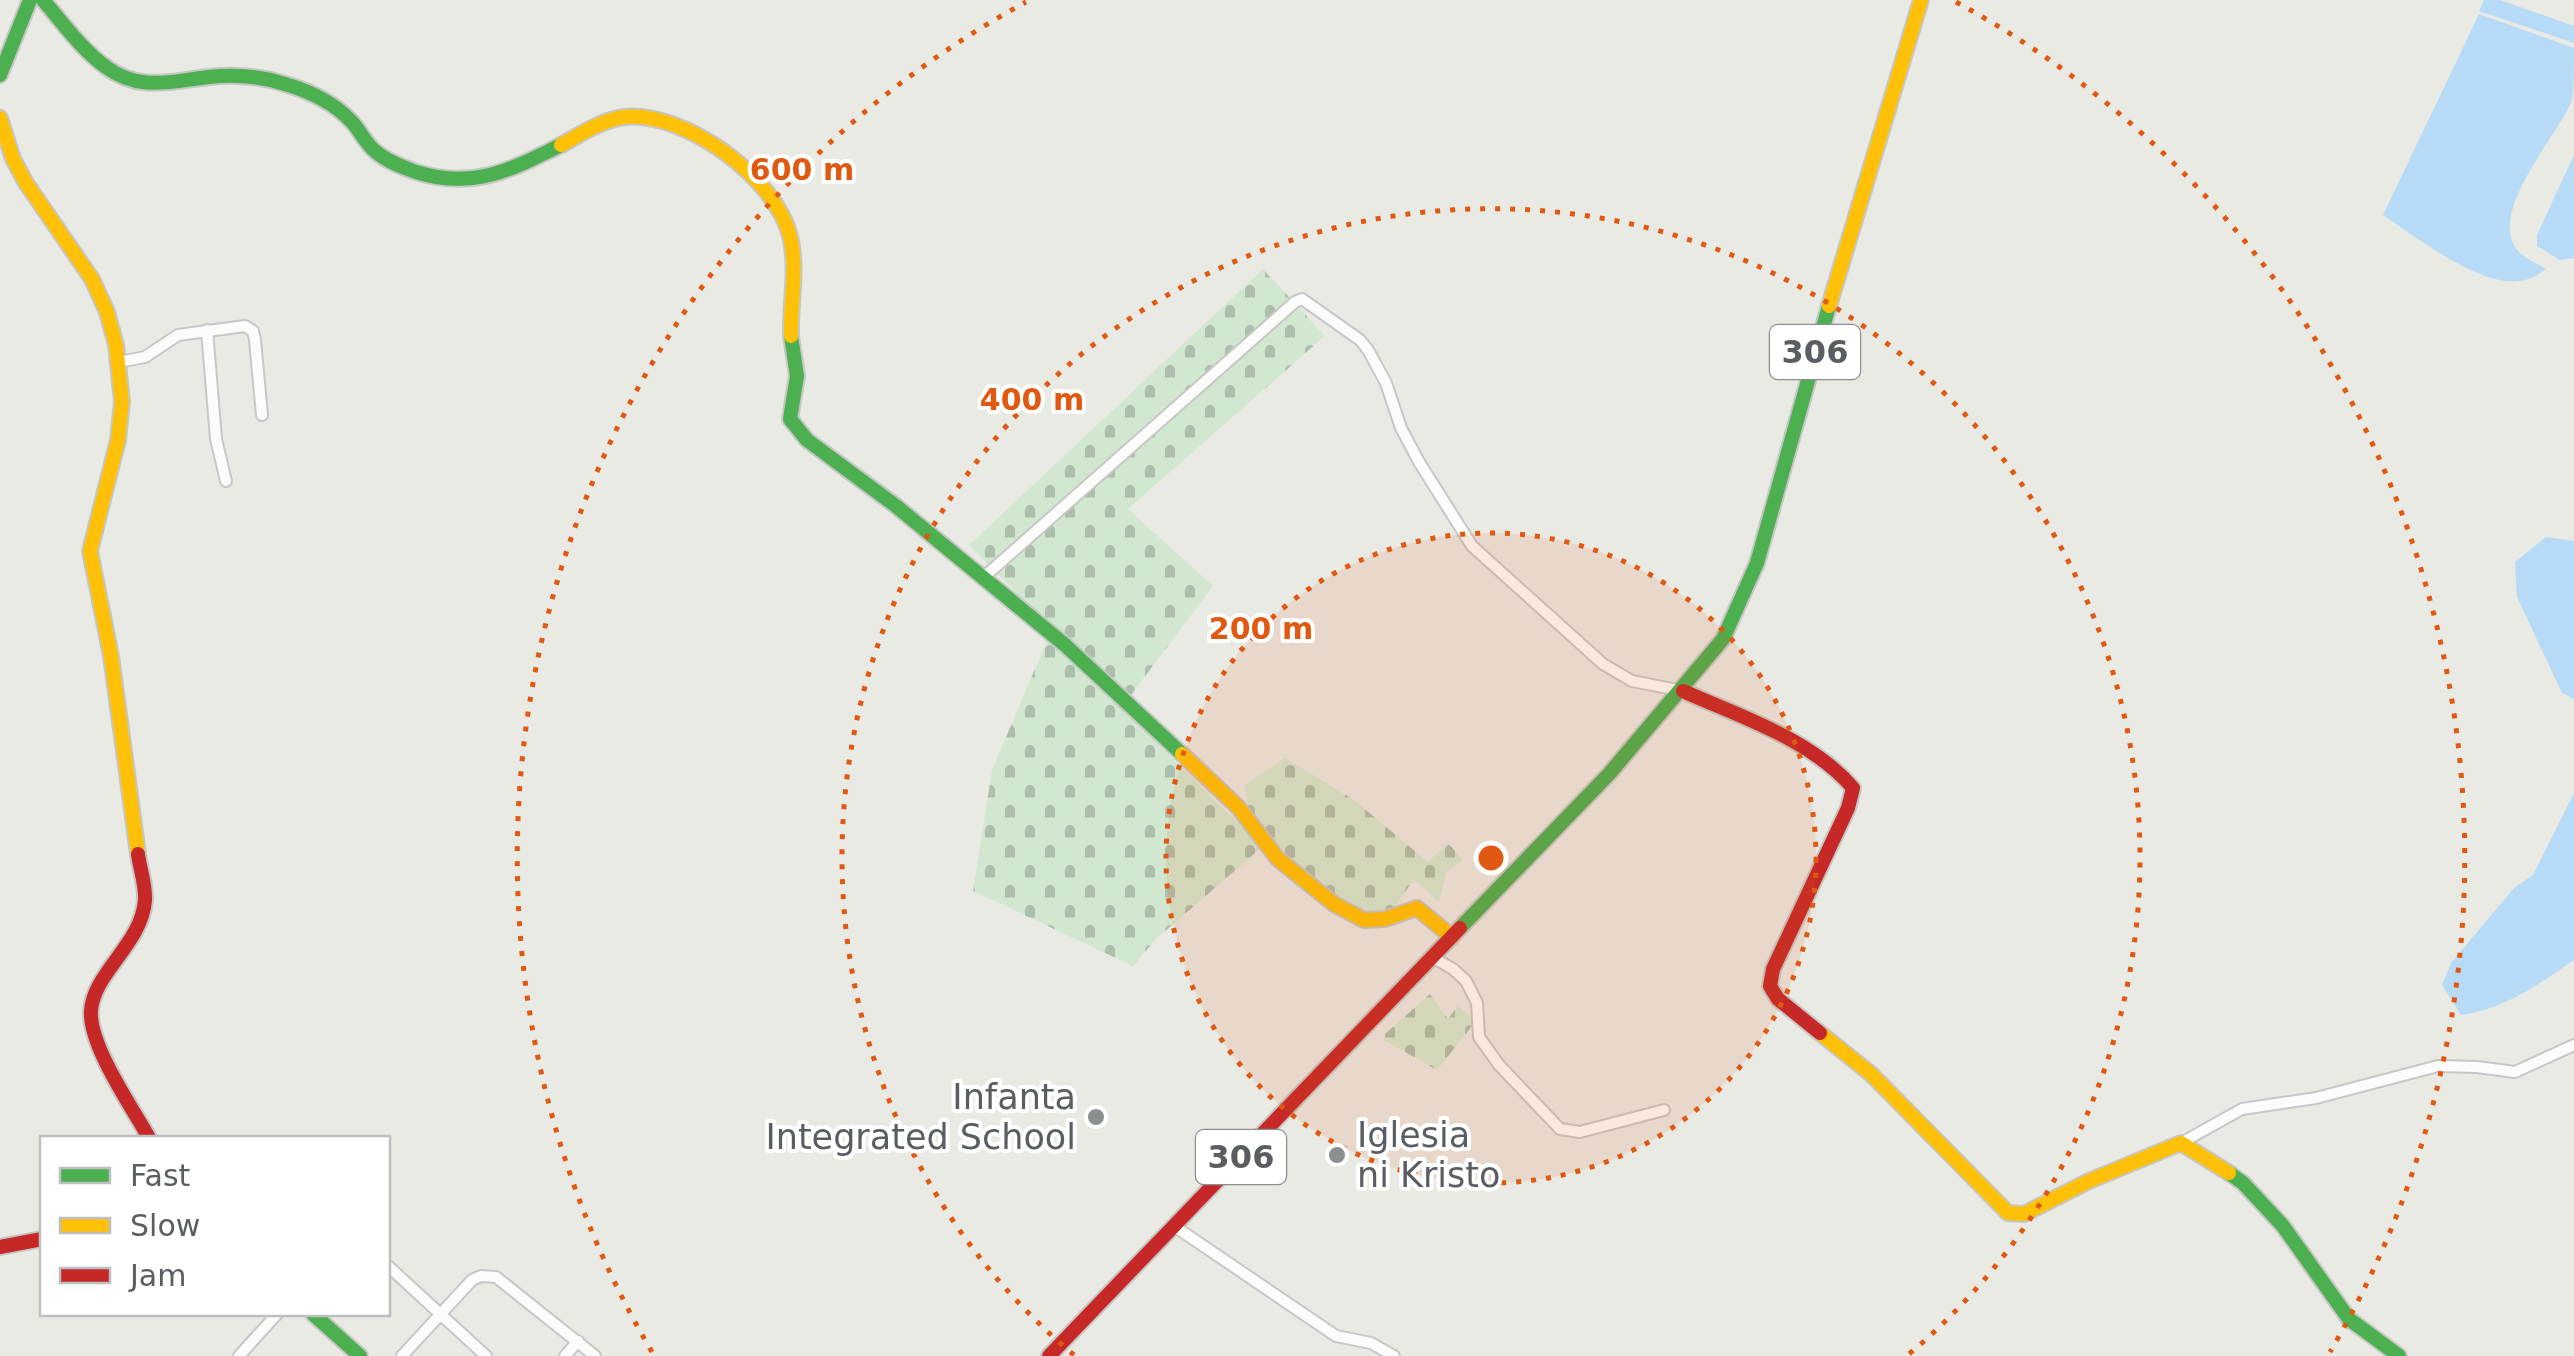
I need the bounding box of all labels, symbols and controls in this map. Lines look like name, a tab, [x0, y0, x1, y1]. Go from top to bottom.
text: 600 m	[750, 152, 854, 187]
road number: 306	[1770, 325, 1860, 379]
text: 400 m	[980, 382, 1084, 417]
text: 200 m	[1209, 611, 1313, 646]
centre of rings	[1473, 840, 1509, 876]
place label: Infanta Integrated School	[765, 1077, 1076, 1157]
marker: Infanta Integrated School	[1085, 1106, 1107, 1128]
place label: Iglesia ni Kristo	[1357, 1115, 1500, 1195]
road number: 306	[1196, 1130, 1286, 1184]
legend	[40, 1136, 390, 1316]
marker: Iglesia ni Kristo	[1326, 1144, 1348, 1166]
text: Fast	[130, 1158, 191, 1193]
text: Slow	[130, 1208, 200, 1243]
text: Jam	[128, 1258, 186, 1293]

